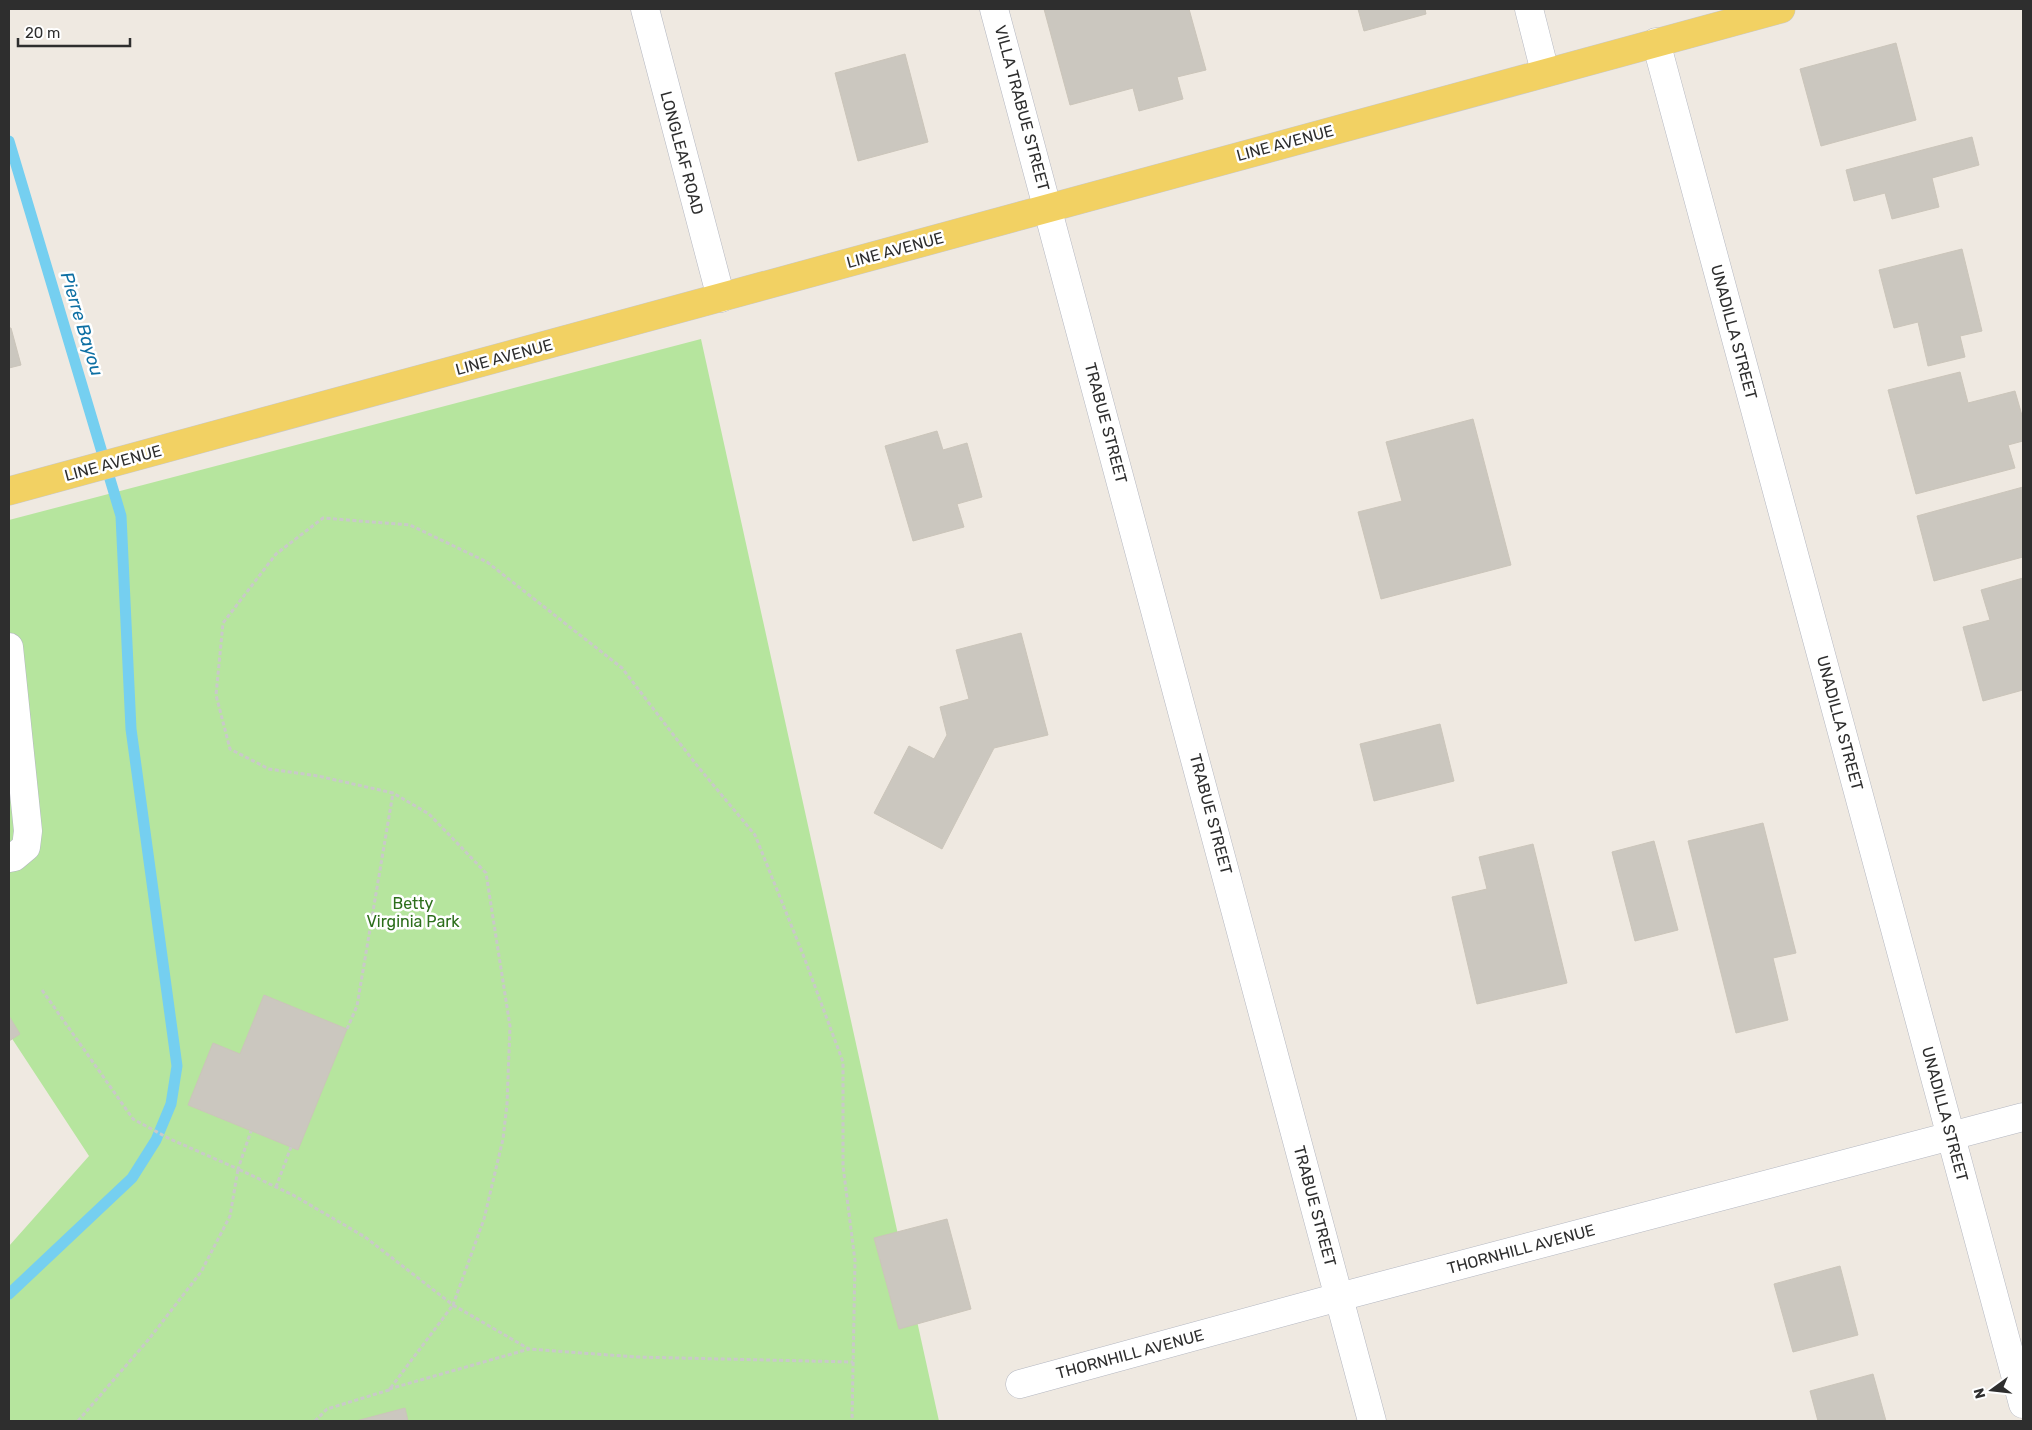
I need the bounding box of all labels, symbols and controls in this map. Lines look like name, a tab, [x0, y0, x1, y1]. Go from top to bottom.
scale bar	[18, 15, 130, 47]
street label: VILLA TRABUE STREET	[991, 23, 1053, 193]
text: 20 m	[25, 24, 60, 42]
street label: LONGLEAF ROAD	[656, 89, 708, 217]
street label: LINE AVENUE	[1234, 121, 1336, 165]
street label: LINE AVENUE	[844, 228, 946, 272]
street label: UNADILLA STREET	[1707, 262, 1761, 402]
water label: Pierre Bayou	[56, 269, 108, 379]
street label: LINE AVENUE	[453, 335, 555, 379]
street label: TRABUE STREET	[1081, 361, 1131, 485]
street label: LINE AVENUE	[62, 441, 164, 485]
street label: UNADILLA STREET	[1813, 653, 1867, 793]
street label: TRABUE STREET	[1186, 752, 1236, 876]
park label: Betty Virginia Park	[366, 894, 460, 931]
street label: UNADILLA STREET	[1918, 1044, 1972, 1184]
street label: TRABUE STREET	[1290, 1144, 1340, 1268]
street label: THORNHILL AVENUE	[1445, 1220, 1597, 1278]
street label: THORNHILL AVENUE	[1054, 1325, 1206, 1383]
north arrow	[1967, 1365, 2017, 1415]
text: N	[1970, 1386, 1989, 1400]

